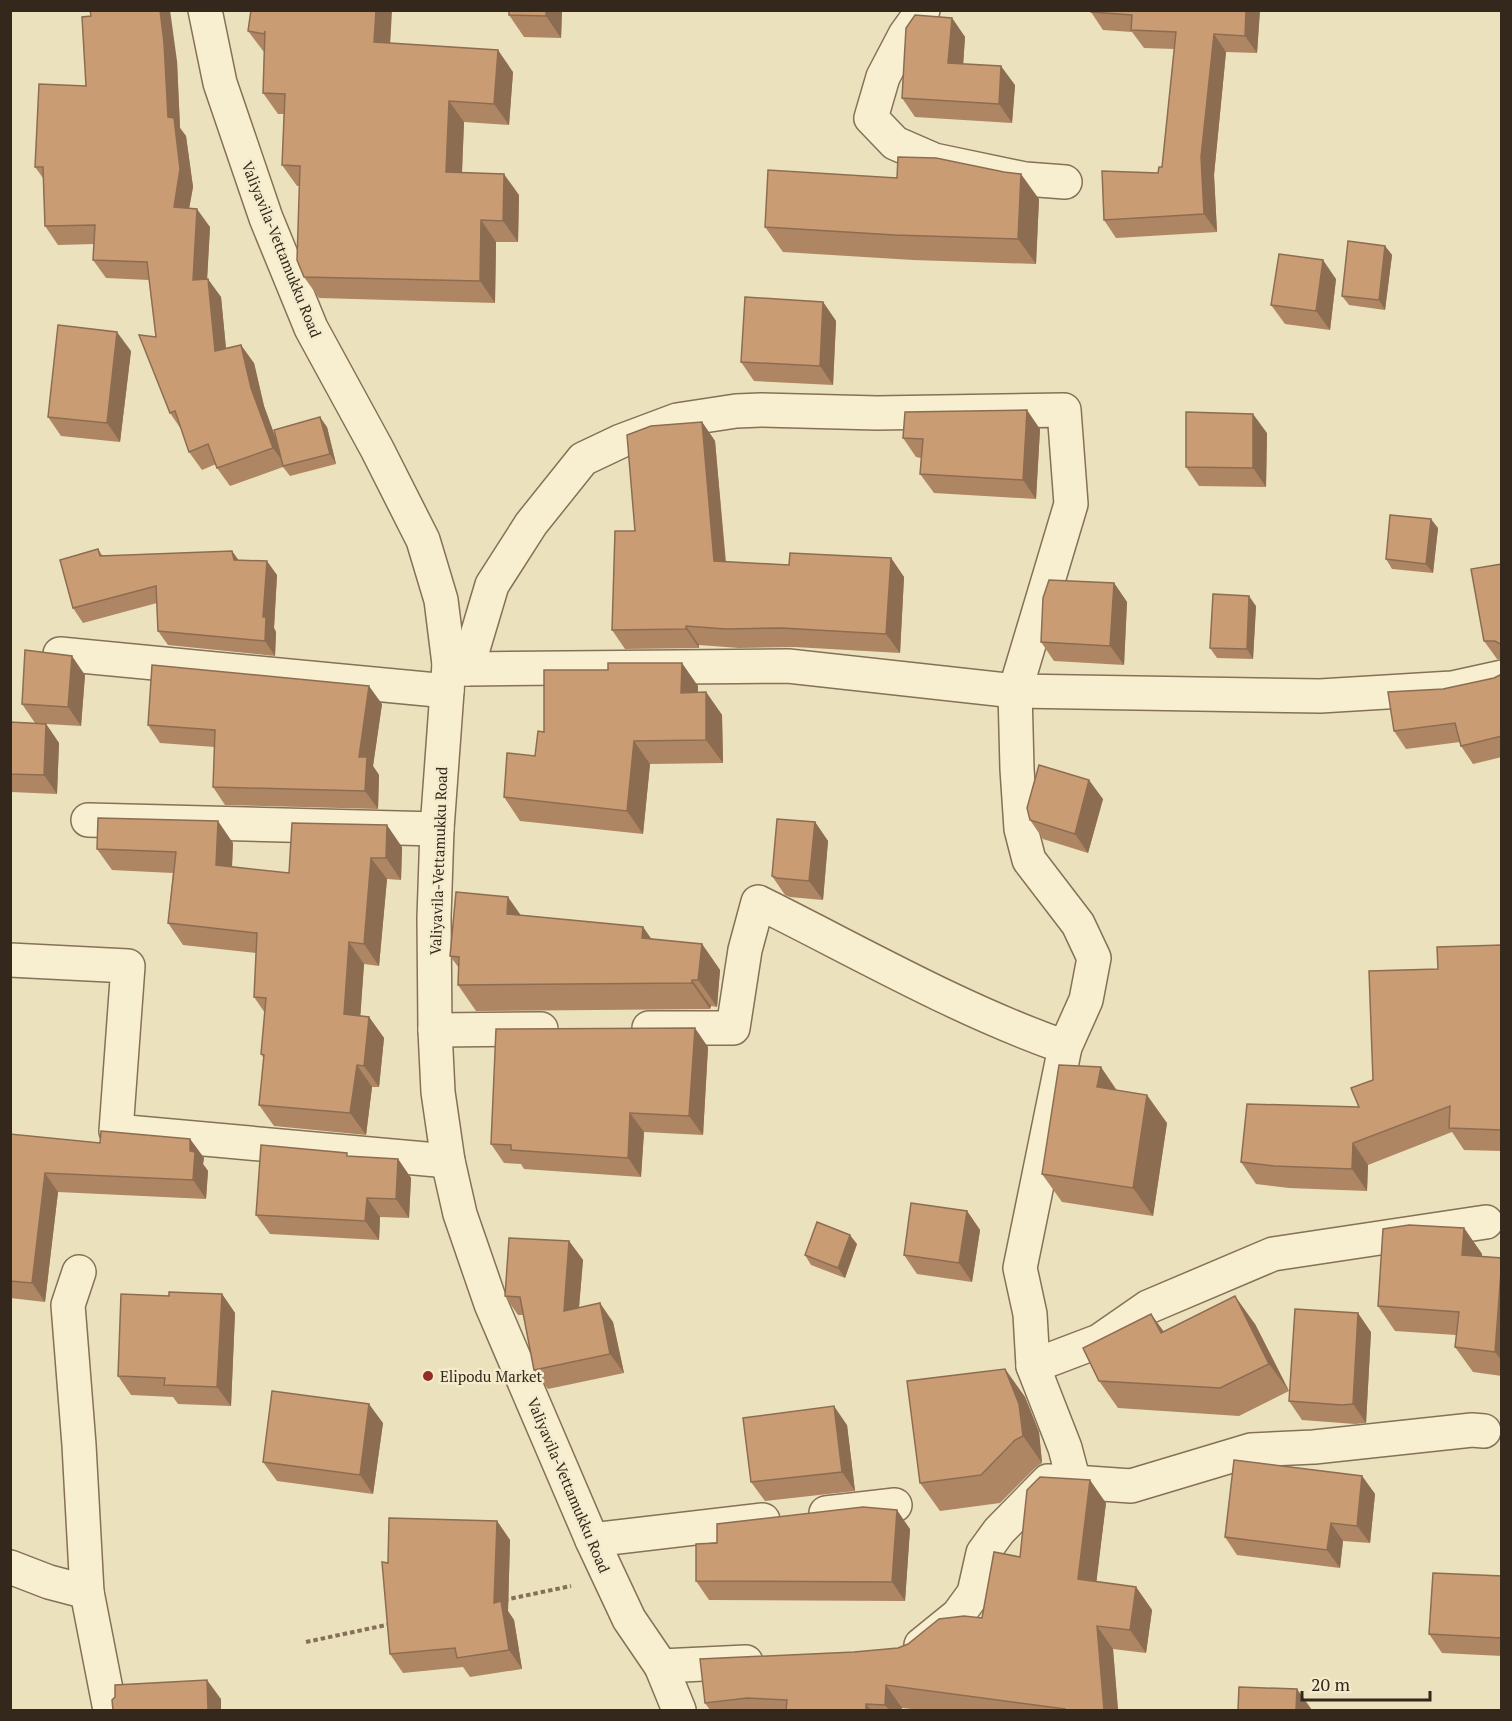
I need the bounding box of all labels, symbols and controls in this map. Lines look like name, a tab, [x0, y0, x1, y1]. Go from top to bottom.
street label: Valiyavila-Vettamukku Road	[237, 158, 327, 340]
street label: Valiyavila-Vettamukku Road	[425, 766, 451, 956]
place label: Elipodu Market	[440, 1366, 543, 1386]
marker: Elipodu Market	[421, 1369, 435, 1383]
street label: Valiyavila-Vettamukku Road	[523, 1394, 615, 1576]
scale bar	[1302, 1664, 1430, 1702]
text: 20 m	[1311, 1672, 1351, 1696]

